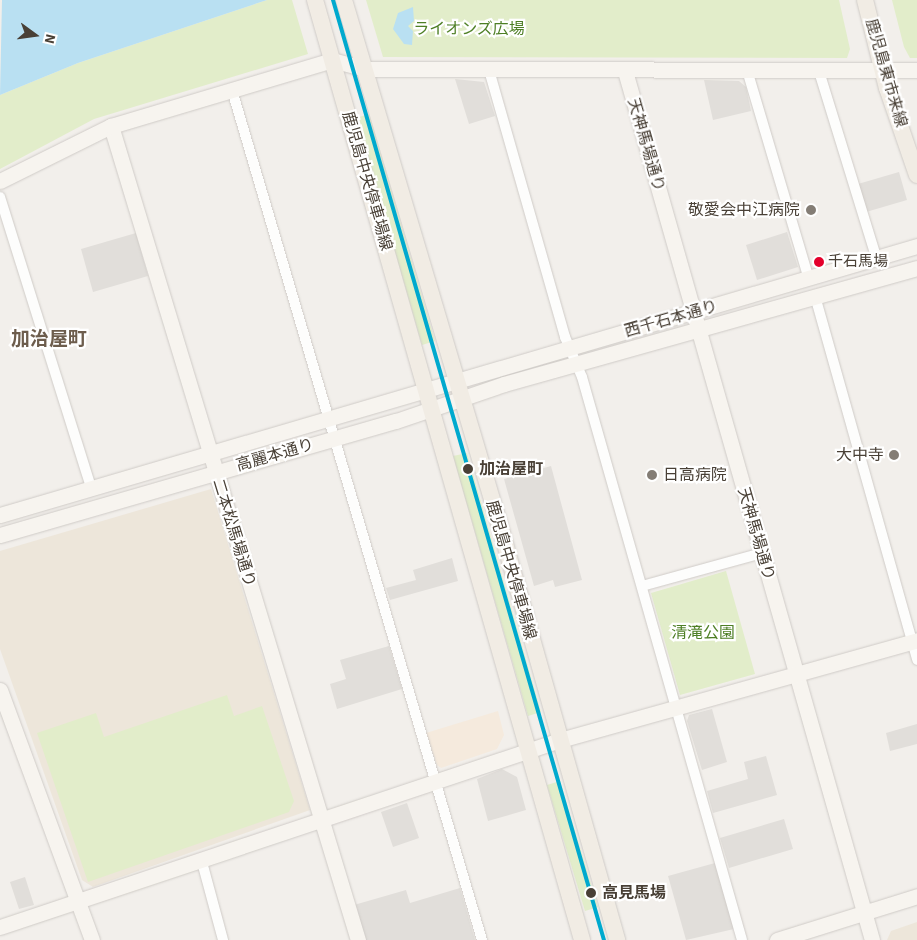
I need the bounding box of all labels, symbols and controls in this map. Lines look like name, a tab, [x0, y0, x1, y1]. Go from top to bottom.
north arrow	[10, 10, 60, 60]
street label: 鹿児島東市来線	[861, 17, 911, 129]
park label: ライオンズ広場	[413, 19, 525, 39]
text: N	[39, 32, 60, 46]
street label: 天神馬場通り	[624, 96, 668, 194]
street label: 鹿児島中央停車場線	[338, 109, 396, 253]
place label: 敬愛会中江病院	[688, 200, 800, 220]
marker: 敬愛会中江病院	[804, 203, 818, 217]
place label: 千石馬場	[828, 253, 888, 271]
marker: 千石馬場	[814, 257, 824, 267]
street label: 西千石本通り	[622, 297, 720, 341]
district label: 加治屋町	[11, 329, 87, 351]
street label: 高麗本通り	[234, 435, 316, 475]
place label: 大中寺	[836, 445, 884, 465]
marker: 大中寺	[888, 449, 900, 461]
place label: 加治屋町	[479, 459, 543, 479]
marker: 加治屋町	[461, 462, 475, 476]
place label: 日高病院	[663, 465, 727, 485]
marker: 日高病院	[645, 468, 659, 482]
street label: 二本松馬場通り	[208, 477, 260, 589]
street label: 天神馬場通り	[734, 485, 778, 583]
street label: 鹿児島中央停車場線	[482, 498, 540, 642]
park label: 清滝公園	[671, 623, 735, 643]
place label: 高見馬場	[602, 883, 666, 903]
marker: 高見馬場	[584, 886, 598, 900]

